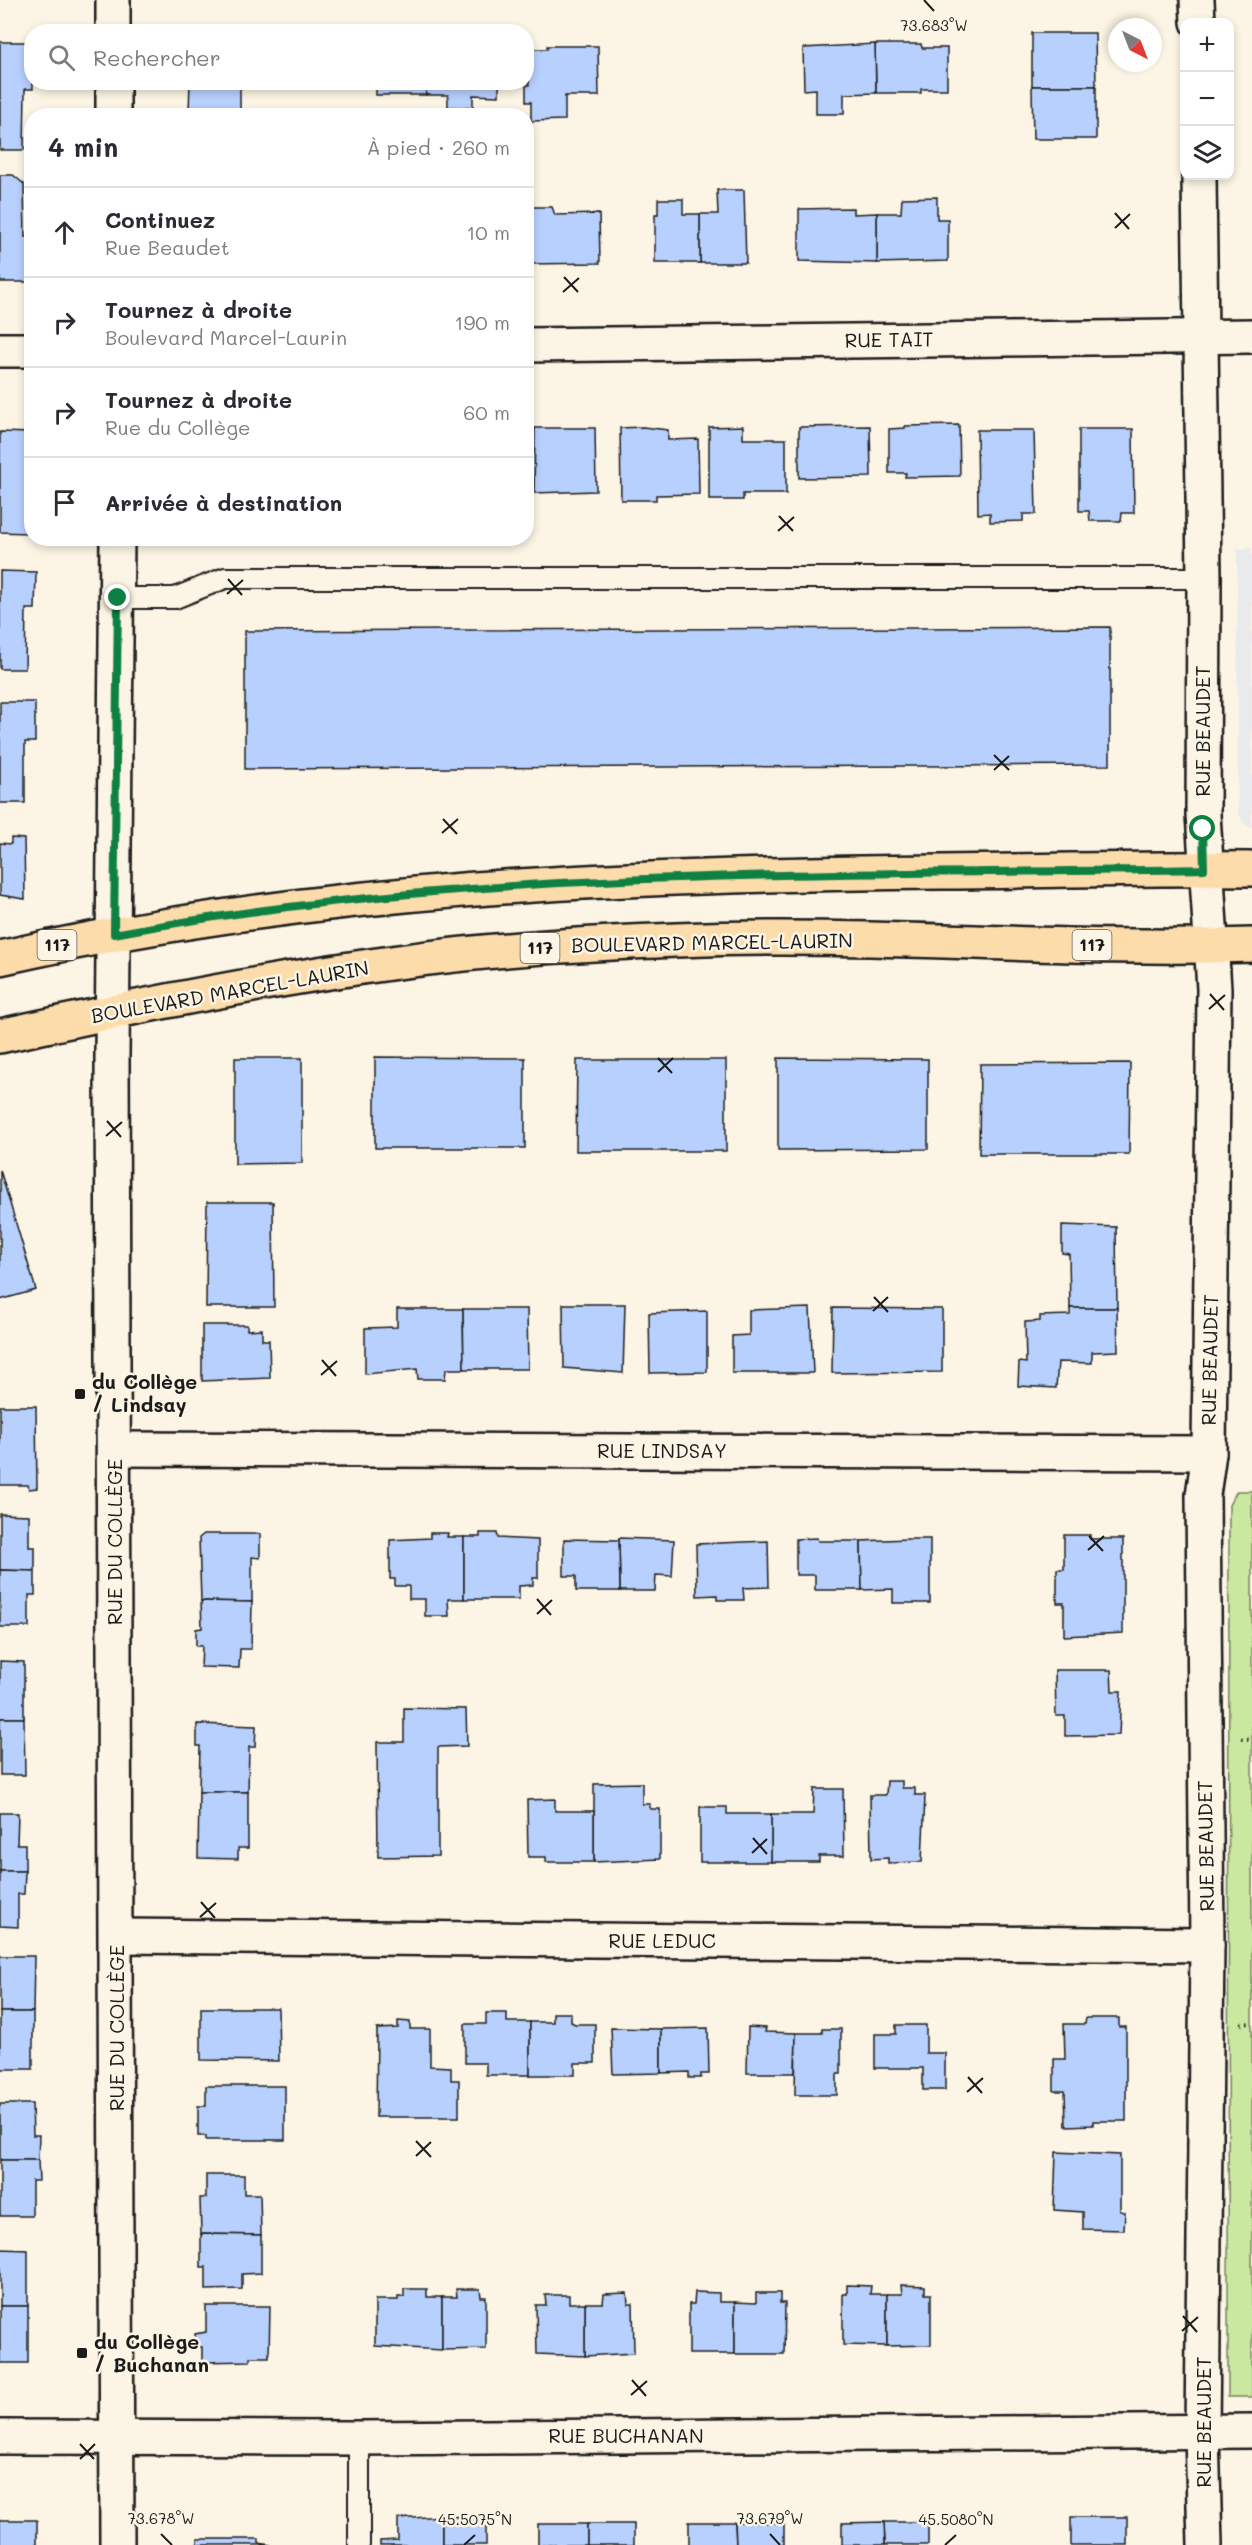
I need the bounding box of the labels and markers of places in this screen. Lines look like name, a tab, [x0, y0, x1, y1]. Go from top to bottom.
place label: du Collège / Lindsay	[92, 1368, 197, 1417]
marker: du Collège / Lindsay	[73, 1387, 87, 1401]
place label: du Collège / Buchanan	[94, 2328, 209, 2377]
marker: du Collège / Buchanan	[75, 2346, 89, 2360]

